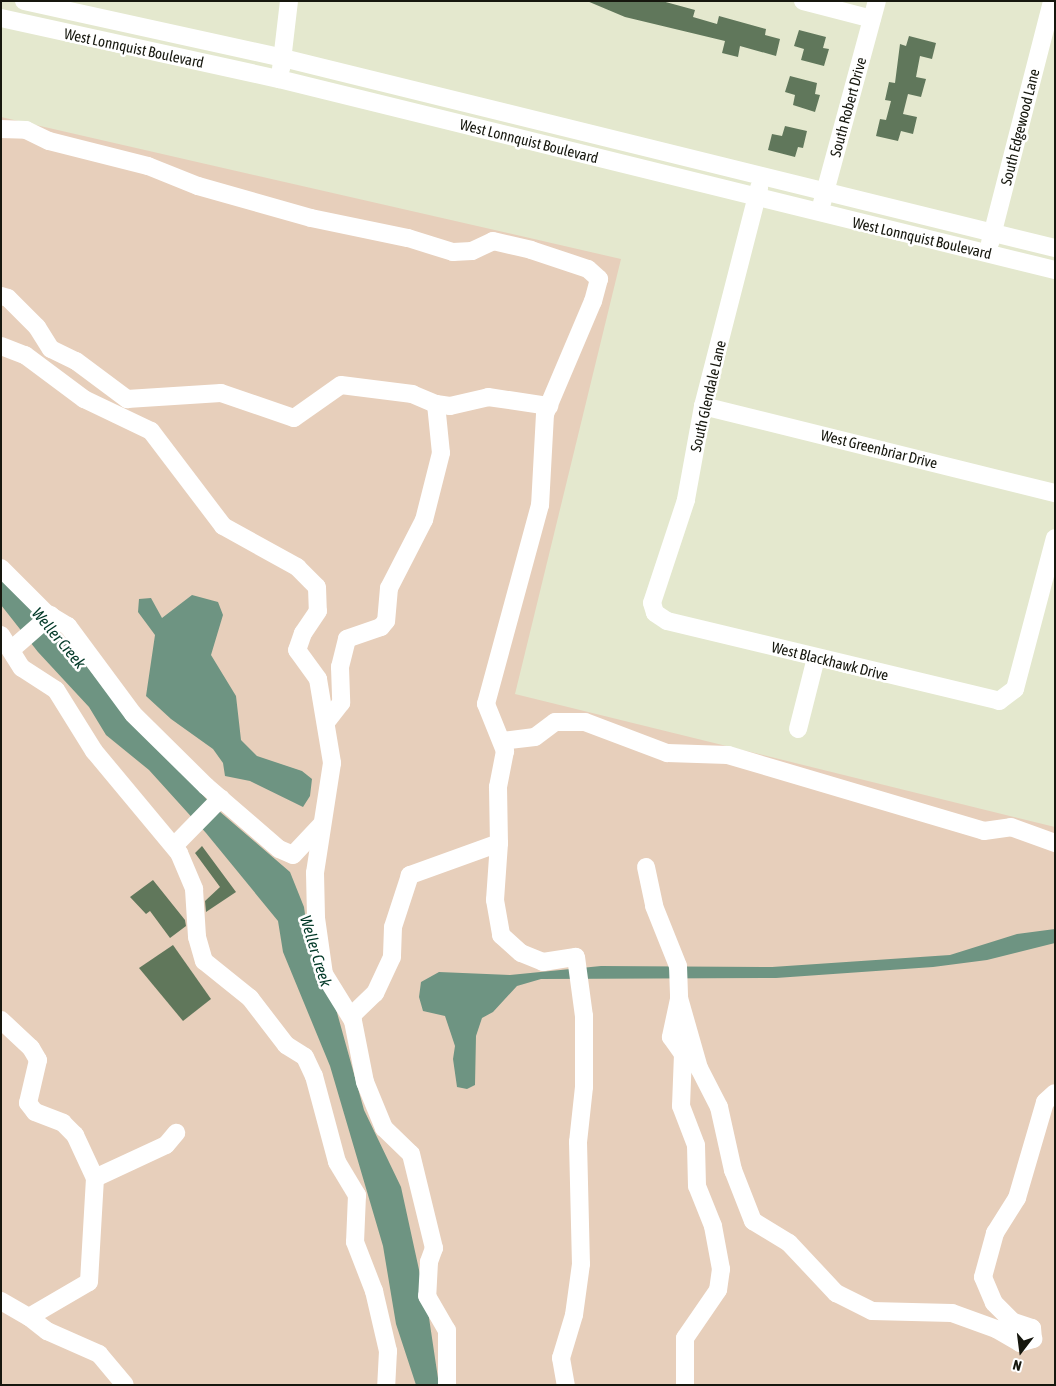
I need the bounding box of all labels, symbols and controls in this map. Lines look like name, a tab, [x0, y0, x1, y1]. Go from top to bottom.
street label: West Lonnquist Boulevard	[63, 24, 205, 72]
street label: South Robert Drive	[826, 55, 870, 159]
street label: South Edgewood Lane	[997, 67, 1043, 187]
street label: West Lonnquist Boulevard	[458, 115, 600, 167]
street label: West Lonnquist Boulevard	[851, 213, 993, 263]
street label: South Glendale Lane	[686, 339, 730, 453]
street label: West Greenbriar Drive	[819, 426, 939, 472]
water label: Weller Creek	[28, 604, 90, 672]
street label: West Blackhawk Drive	[770, 638, 890, 684]
water label: Weller Creek	[296, 913, 336, 989]
north arrow	[996, 1326, 1046, 1376]
text: N	[1011, 1357, 1023, 1374]

